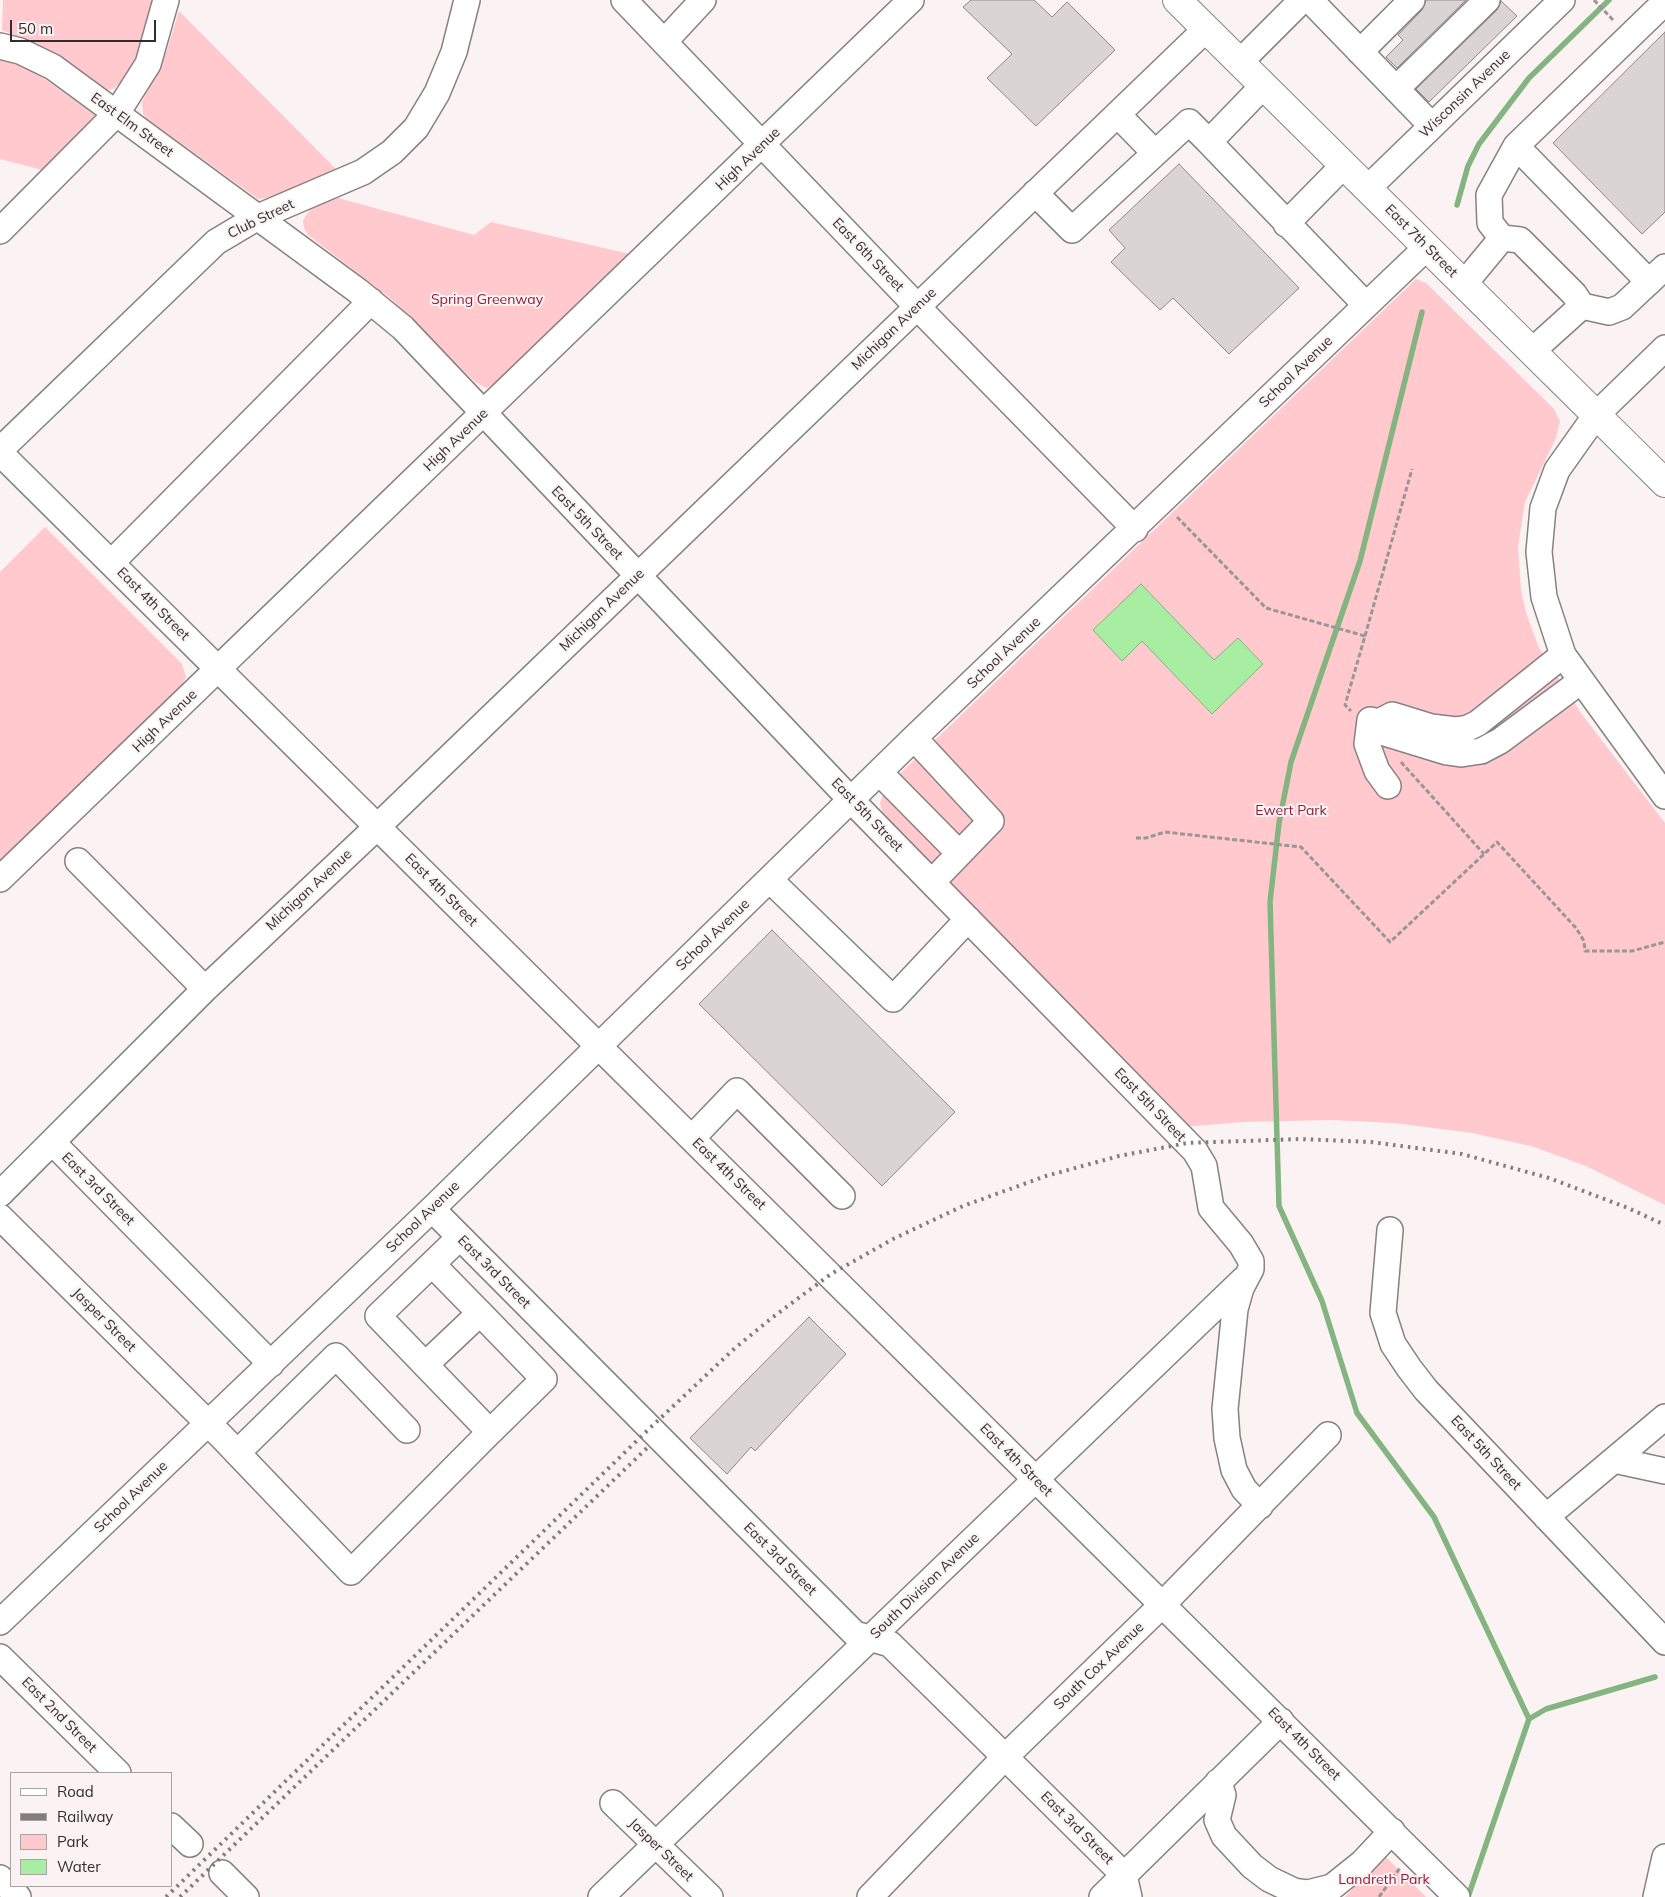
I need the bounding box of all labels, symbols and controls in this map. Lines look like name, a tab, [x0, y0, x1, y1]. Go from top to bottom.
scale bar	[12, 10, 159, 42]
text: 50 m	[18, 19, 53, 38]
street label: Wisconsin Avenue	[1416, 46, 1514, 142]
street label: East Elm Street	[87, 89, 177, 161]
street label: High Avenue	[712, 124, 784, 194]
street label: Club Street	[225, 196, 297, 242]
street label: East 7th Street	[1381, 201, 1461, 281]
street label: East 6th Street	[829, 215, 907, 295]
street label: Michigan Avenue	[848, 284, 940, 374]
park label: Spring Greenway	[431, 292, 543, 308]
street label: School Avenue	[1256, 333, 1336, 411]
street label: High Avenue	[420, 405, 492, 475]
street label: East 5th Street	[548, 483, 626, 563]
street label: East 4th Street	[113, 564, 193, 644]
street label: Michigan Avenue	[556, 565, 648, 655]
street label: School Avenue	[964, 614, 1044, 692]
street label: High Avenue	[129, 686, 201, 756]
street label: East 5th Street	[828, 775, 906, 855]
park label: Ewert Park	[1255, 803, 1327, 819]
street label: Michigan Avenue	[263, 846, 355, 934]
street label: East 4th Street	[401, 850, 481, 930]
street label: School Avenue	[673, 896, 753, 974]
street label: East 5th Street	[1111, 1065, 1189, 1145]
street label: East 4th Street	[689, 1135, 769, 1213]
street label: East 3rd Street	[58, 1149, 138, 1229]
street label: School Avenue	[383, 1178, 463, 1256]
street label: East 3rd Street	[454, 1232, 534, 1312]
street label: Jasper Street	[69, 1285, 139, 1355]
street label: East 5th Street	[1447, 1412, 1525, 1494]
street label: East 4th Street	[976, 1420, 1056, 1500]
street label: School Avenue	[91, 1458, 171, 1536]
street label: East 3rd Street	[740, 1519, 820, 1599]
street label: South Division Avenue	[867, 1530, 983, 1642]
street label: South Cox Avenue	[1051, 1619, 1147, 1713]
street label: East 2nd Street	[18, 1674, 100, 1756]
street label: East 4th Street	[1264, 1704, 1344, 1784]
legend	[10, 1772, 172, 1887]
text: Road	[57, 1782, 94, 1801]
street label: East 3rd Street	[1037, 1788, 1117, 1868]
text: Railway	[57, 1807, 113, 1826]
street label: Jasper Street	[625, 1815, 697, 1885]
text: Park	[57, 1832, 89, 1851]
text: Water	[57, 1857, 101, 1876]
park label: Landreth Park	[1338, 1872, 1430, 1888]

